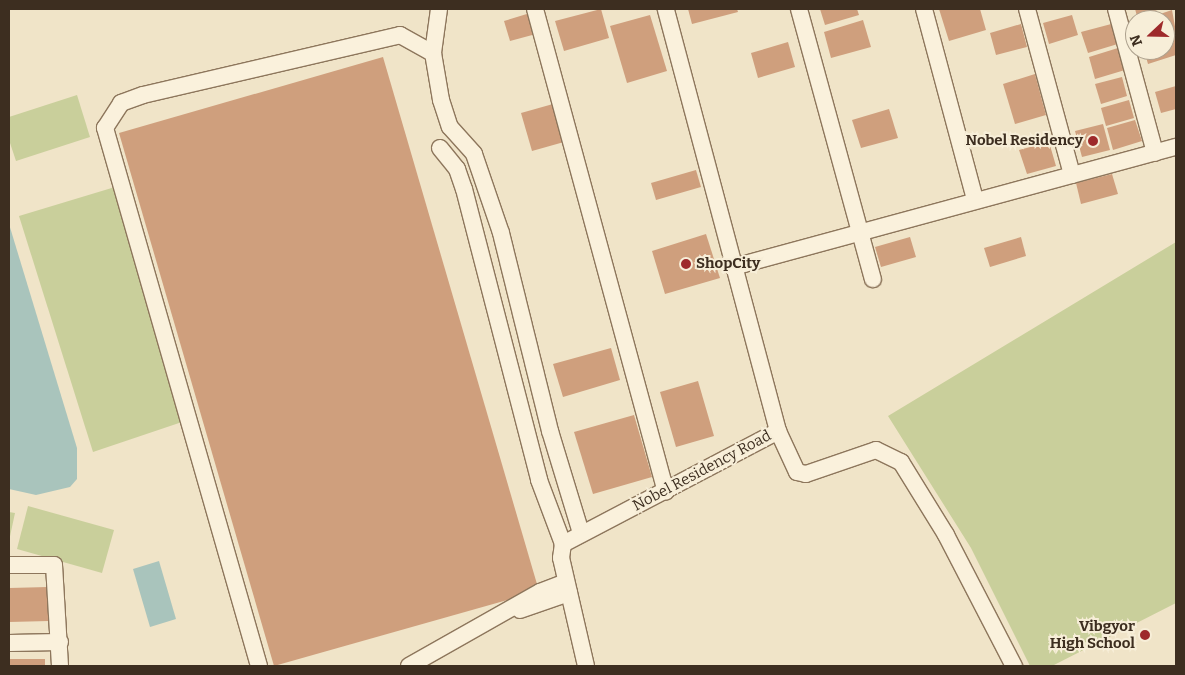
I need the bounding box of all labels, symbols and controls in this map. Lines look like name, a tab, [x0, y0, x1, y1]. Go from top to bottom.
north arrow	[1125, 10, 1175, 60]
text: N	[1127, 32, 1146, 48]
place label: Nobel Residency	[965, 132, 1083, 150]
marker: Nobel Residency	[1087, 135, 1099, 147]
place label: ShopCity	[696, 255, 760, 273]
marker: ShopCity	[680, 258, 692, 270]
street label: Nobel Residency Road	[630, 427, 774, 515]
place label: Vibgyor High School	[1050, 617, 1135, 652]
marker: Vibgyor High School	[1139, 629, 1151, 641]

